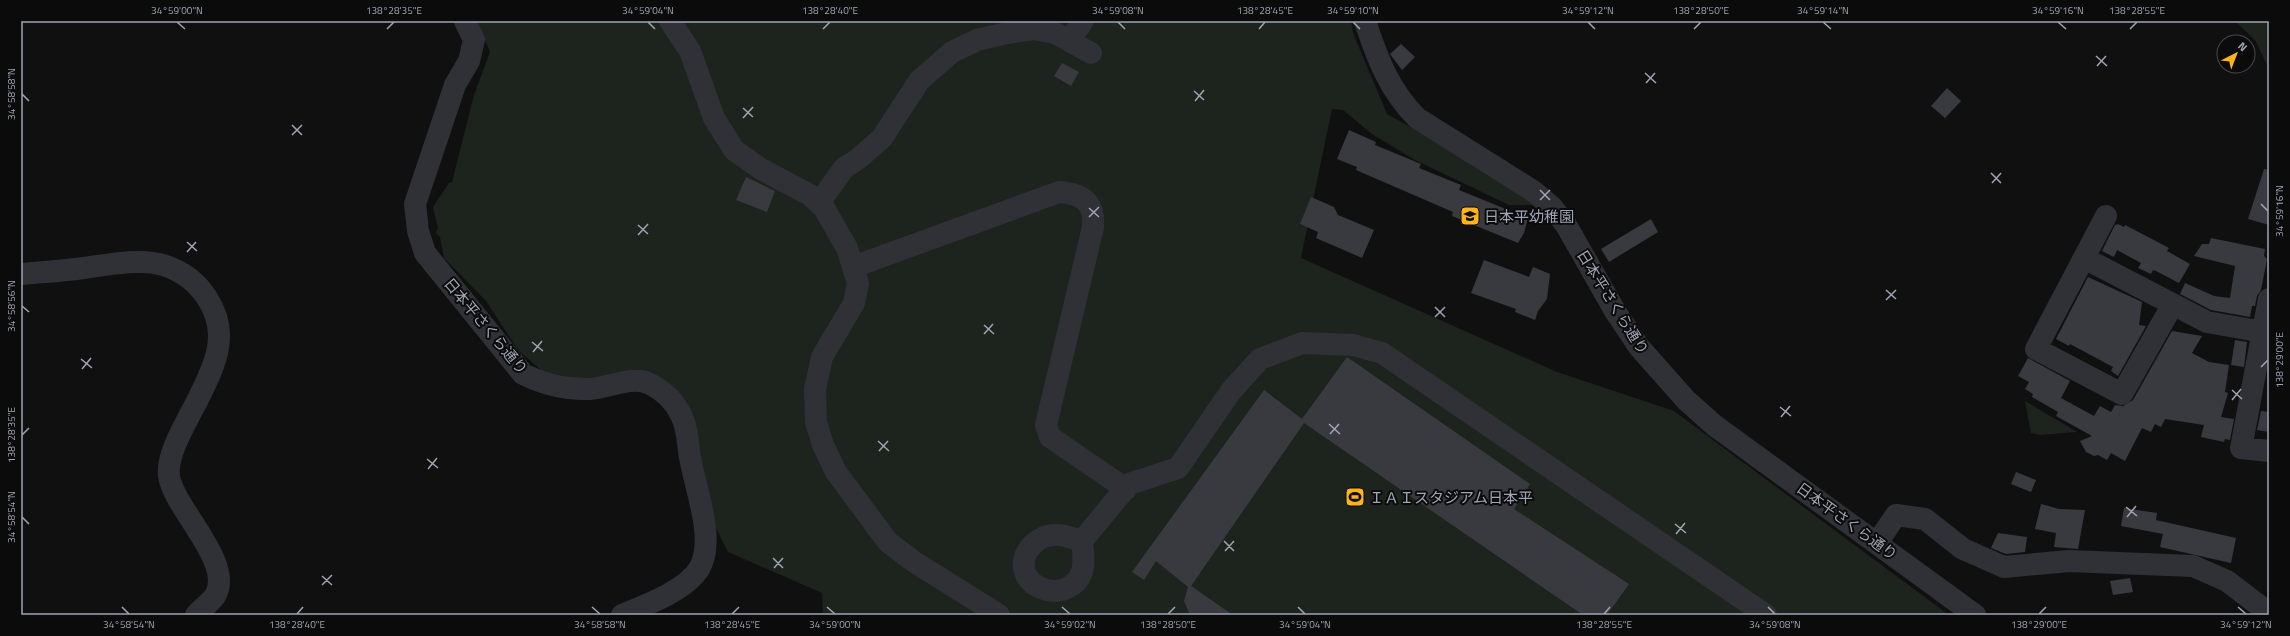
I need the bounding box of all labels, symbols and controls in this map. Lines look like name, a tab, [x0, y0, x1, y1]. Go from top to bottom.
text: 34°59'00"N	[151, 3, 203, 18]
text: 138°28'35"E	[366, 3, 423, 18]
text: 34°59'04"N	[622, 3, 674, 18]
text: 138°28'40"E	[802, 3, 859, 18]
text: 34°59'08"N	[1092, 3, 1144, 18]
text: 138°28'45"E	[1237, 3, 1294, 18]
text: 34°59'10"N	[1327, 3, 1379, 18]
text: 34°59'12"N	[1562, 3, 1614, 18]
text: 138°28'50"E	[1673, 3, 1730, 18]
text: 34°59'14"N	[1797, 3, 1849, 18]
text: 34°59'16"N	[2032, 3, 2084, 18]
text: 138°28'55"E	[2109, 3, 2166, 18]
north arrow	[2216, 34, 2256, 74]
text: N	[2235, 38, 2251, 55]
text: 34°58'58"N	[4, 68, 19, 120]
text: 34°59'16"N	[2272, 185, 2287, 237]
school or university icon: 日本平幼稚園	[1459, 205, 1481, 227]
place label: 日本平幼稚園	[1484, 205, 1574, 228]
street label: 日本平さくら通り	[1571, 245, 1655, 359]
street label: 日本平さくら通り	[439, 273, 533, 379]
text: 34°58'56"N	[4, 280, 19, 332]
text: 138°29'00"E	[2272, 331, 2287, 388]
text: 138°28'35"E	[4, 406, 19, 463]
street label: 日本平さくら通り	[1792, 476, 1902, 566]
sports icon: ＩＡＩスタジアム日本平	[1344, 486, 1366, 508]
place label: ＩＡＩスタジアム日本平	[1369, 486, 1533, 509]
text: 34°58'54"N	[4, 491, 19, 543]
text: 34°58'54"N	[103, 617, 155, 632]
text: 138°28'40"E	[269, 617, 326, 632]
text: 34°58'58"N	[574, 617, 626, 632]
text: 138°28'45"E	[704, 617, 761, 632]
text: 34°59'00"N	[809, 617, 861, 632]
text: 34°59'02"N	[1044, 617, 1096, 632]
text: 138°28'50"E	[1140, 617, 1197, 632]
text: 34°59'04"N	[1279, 617, 1331, 632]
text: 138°28'55"E	[1576, 617, 1633, 632]
text: 34°59'08"N	[1749, 617, 1801, 632]
text: 138°29'00"E	[2011, 617, 2068, 632]
text: 34°59'12"N	[2220, 617, 2272, 632]

